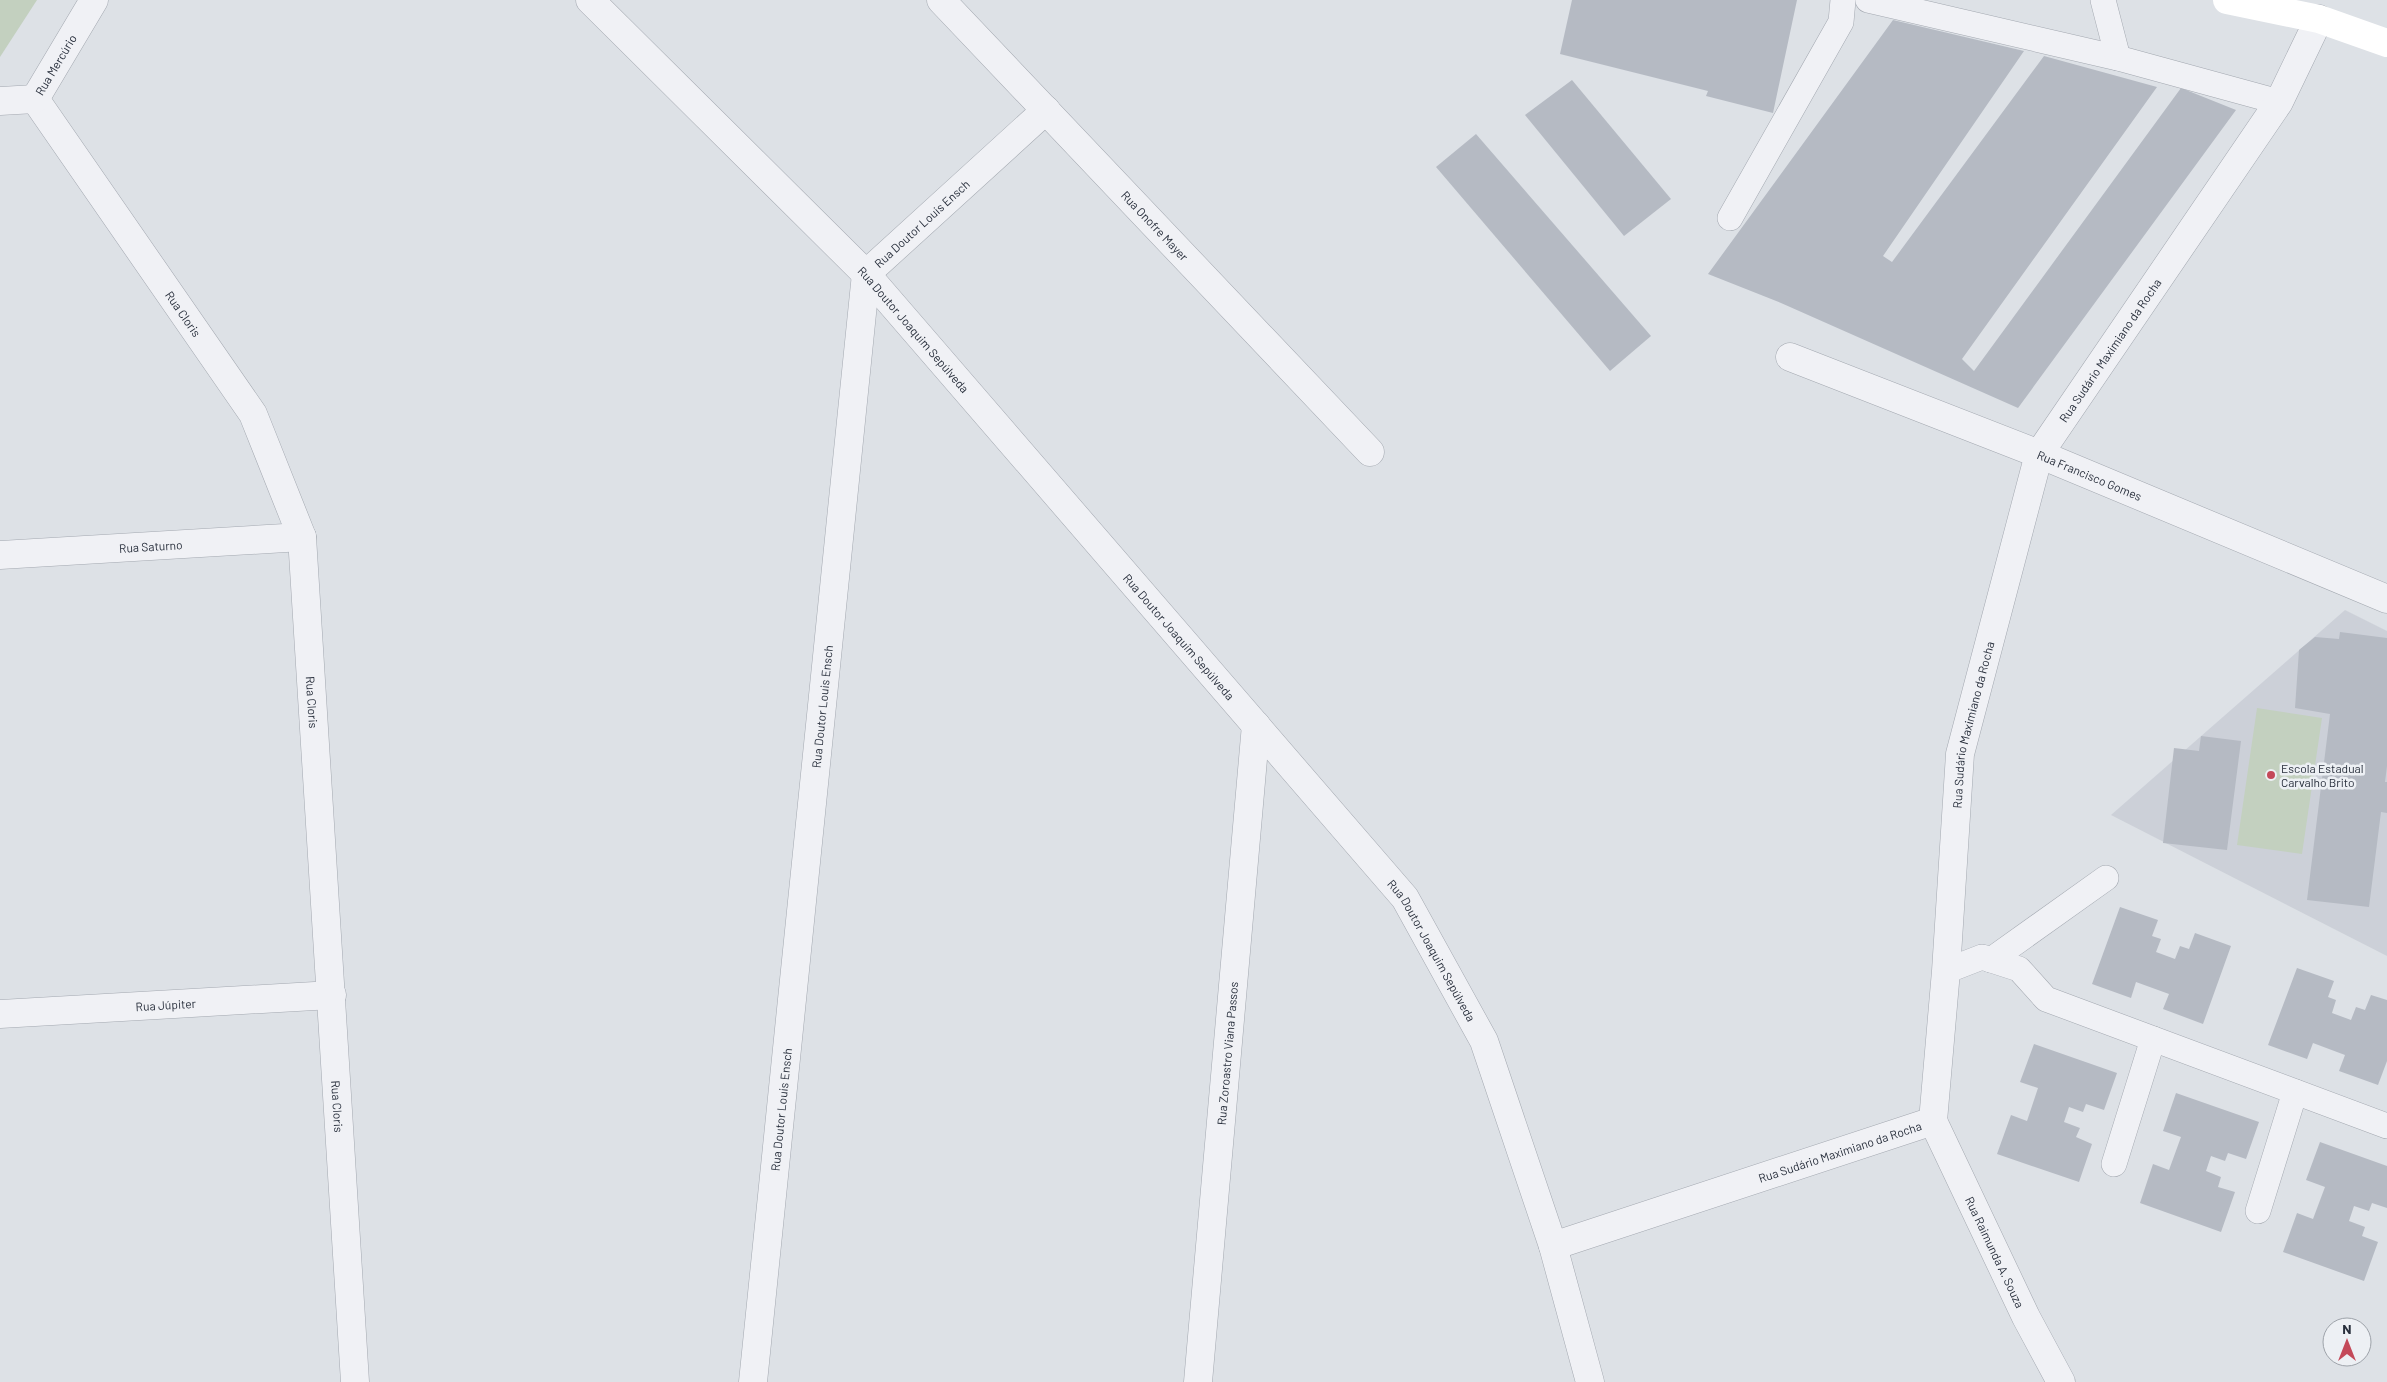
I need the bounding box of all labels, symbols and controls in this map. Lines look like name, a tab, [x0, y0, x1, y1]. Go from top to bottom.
street label: Rua Mercúrio	[32, 32, 79, 98]
street label: Rua Doutor Louis Ensch	[871, 177, 972, 270]
street label: Rua Onofre Mayer	[1119, 188, 1192, 264]
street label: Rua Doutor Joaquim Sepúlveda	[855, 263, 972, 395]
street label: Rua Sudário Maximiano da Rocha	[2056, 276, 2164, 425]
street label: Rua Cloris	[163, 288, 204, 339]
street label: Rua Francisco Gomes	[2035, 447, 2144, 503]
street label: Rua Saturno	[119, 537, 183, 555]
street label: Rua Doutor Joaquim Sepúlveda	[1121, 571, 1238, 703]
street label: Rua Sudário Maximiano da Rocha	[1950, 640, 1996, 809]
street label: Rua Doutor Louis Ensch	[809, 644, 835, 769]
street label: Rua Cloris	[304, 676, 321, 729]
place label: Escola Estadual Carvalho Brito	[2281, 761, 2363, 789]
marker: Escola Estadual Carvalho Brito	[2265, 769, 2277, 781]
street label: Rua Doutor Joaquim Sepúlveda	[1385, 876, 1479, 1024]
street label: Rua Zoroastro Viana Passos	[1214, 981, 1240, 1126]
street label: Rua Júpiter	[135, 996, 197, 1013]
street label: Rua Doutor Louis Ensch	[768, 1047, 794, 1172]
street label: Rua Cloris	[329, 1080, 346, 1133]
street label: Rua Sudário Maximiano da Rocha	[1757, 1118, 1923, 1185]
street label: Rua Raimunda A. Souza	[1963, 1194, 2027, 1310]
north arrow	[2322, 1317, 2372, 1367]
text: N	[2342, 1320, 2352, 1337]

